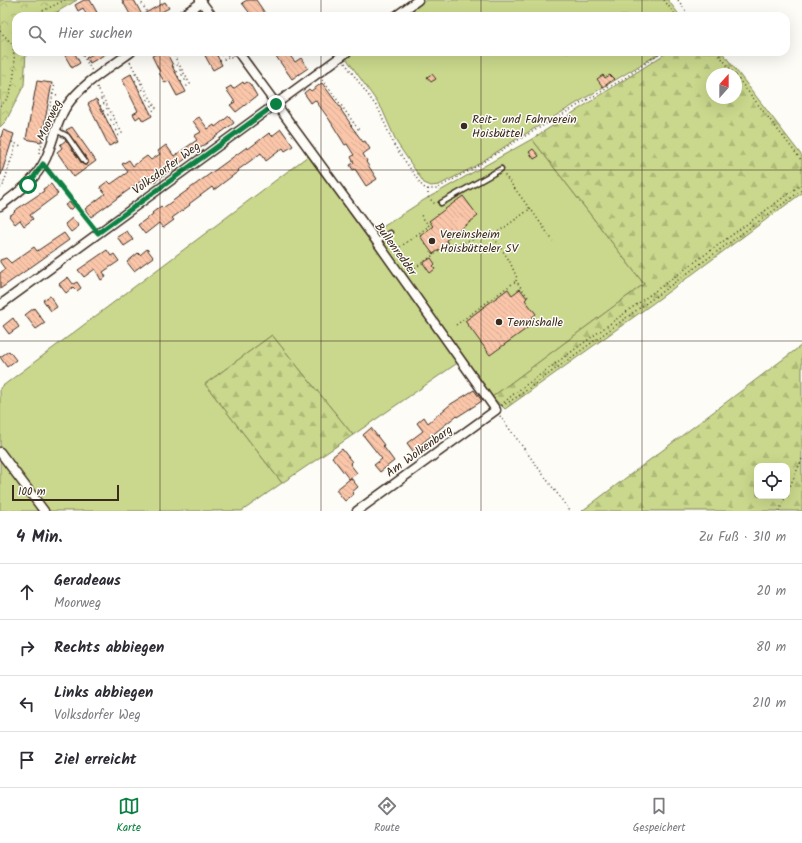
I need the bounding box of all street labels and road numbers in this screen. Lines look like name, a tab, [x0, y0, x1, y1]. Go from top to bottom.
street label: Moorweg	[32, 96, 67, 144]
street label: Volksdorfer Weg	[128, 137, 205, 200]
street label: Bullenredder	[370, 219, 422, 281]
street label: Am Wolkenbarg	[382, 420, 457, 482]

